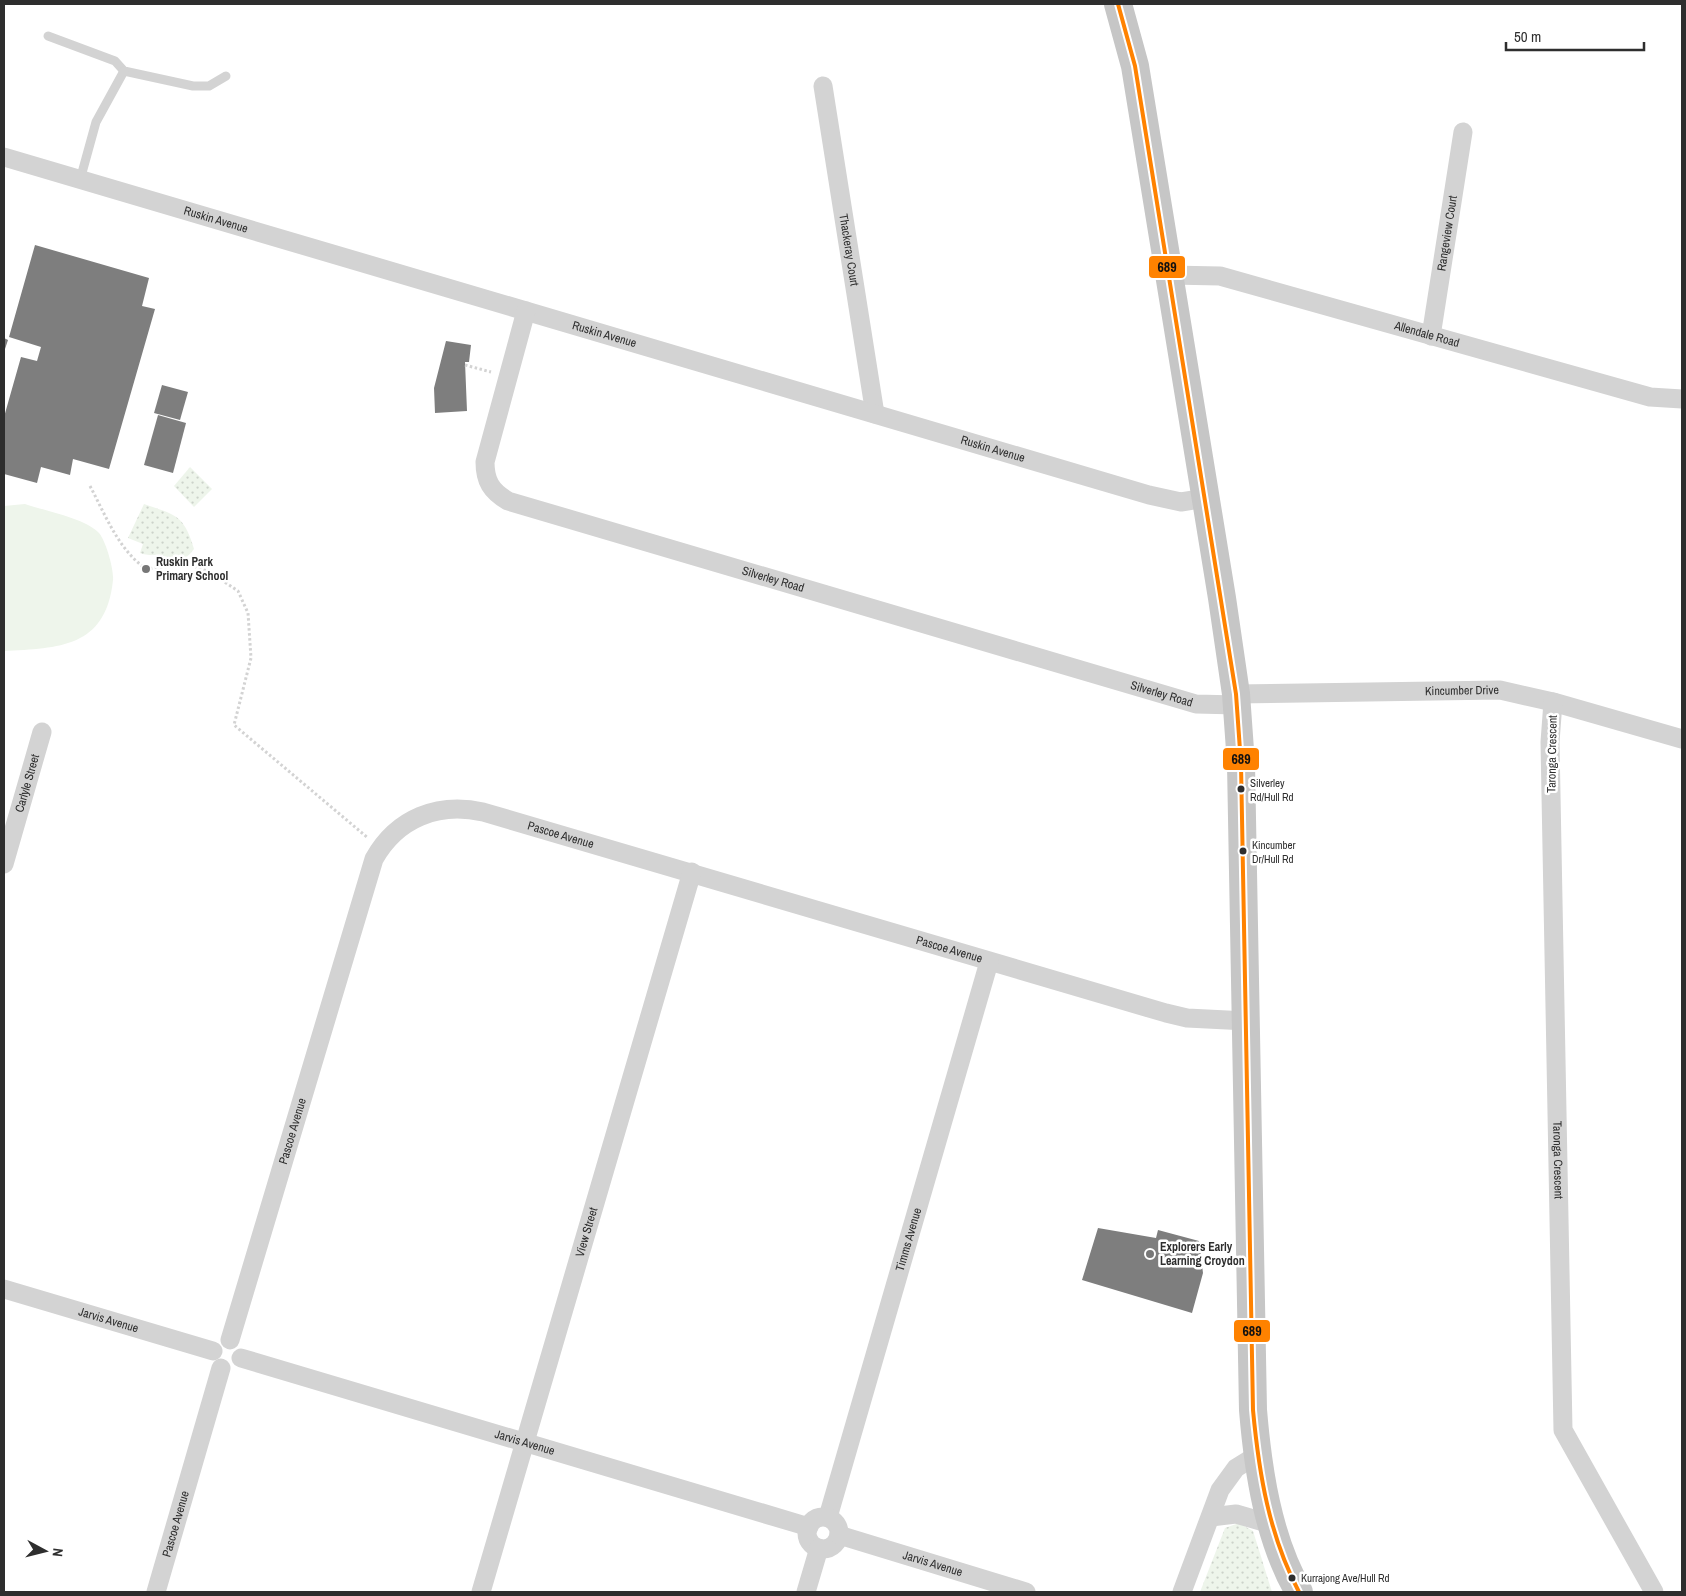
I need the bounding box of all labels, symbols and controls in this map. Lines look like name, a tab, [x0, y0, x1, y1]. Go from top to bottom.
scale bar	[1506, 20, 1644, 52]
text: 50 m	[1514, 26, 1541, 47]
street label: Rangeview Court	[1433, 194, 1461, 272]
street label: Ruskin Avenue	[182, 203, 250, 237]
street label: Thackeray Court	[835, 213, 863, 287]
line badge: 689	[1148, 255, 1186, 279]
text: 689	[1157, 258, 1177, 276]
street label: Ruskin Avenue	[570, 317, 638, 351]
street label: Allendale Road	[1392, 317, 1461, 351]
street label: Ruskin Avenue	[959, 432, 1027, 466]
place label: Ruskin Park Primary School	[156, 554, 228, 584]
marker: Ruskin Park Primary School	[140, 563, 152, 575]
street label: Silverley Road	[740, 563, 806, 596]
street label: Silverley Road	[1129, 677, 1195, 711]
street label: Kincumber Drive	[1425, 682, 1499, 699]
street label: Taronga Crescent	[1543, 715, 1561, 793]
line badge: 689	[1222, 747, 1260, 771]
text: 689	[1231, 750, 1251, 768]
street label: Carlyle Street	[11, 752, 43, 814]
place label: Silverley Rd/Hull Rd	[1250, 776, 1294, 804]
marker: Silverley Rd/Hull Rd	[1236, 784, 1246, 794]
street label: Pascoe Avenue	[526, 818, 596, 852]
place label: Kincumber Dr/Hull Rd	[1252, 838, 1296, 866]
marker: Kincumber Dr/Hull Rd	[1238, 846, 1248, 856]
street label: Pascoe Avenue	[914, 932, 984, 967]
street label: Pascoe Avenue	[275, 1096, 310, 1166]
street label: Taronga Crescent	[1549, 1121, 1567, 1199]
street label: View Street	[572, 1205, 601, 1259]
street label: Timms Avenue	[892, 1206, 925, 1273]
place label: Explorers Early Learning Croydon	[1160, 1239, 1245, 1269]
marker: Explorers Early Learning Croydon	[1144, 1248, 1156, 1260]
street label: Jarvis Avenue	[77, 1304, 140, 1336]
line badge: 689	[1233, 1319, 1271, 1343]
text: 689	[1242, 1322, 1262, 1340]
street label: Jarvis Avenue	[493, 1426, 557, 1459]
street label: Pascoe Avenue	[159, 1489, 193, 1559]
north arrow	[20, 1526, 70, 1576]
text: N	[48, 1547, 67, 1558]
street label: Jarvis Avenue	[901, 1547, 965, 1580]
place label: Kurrajong Ave/Hull Rd	[1301, 1571, 1390, 1585]
marker: Kurrajong Ave/Hull Rd	[1287, 1573, 1297, 1583]

